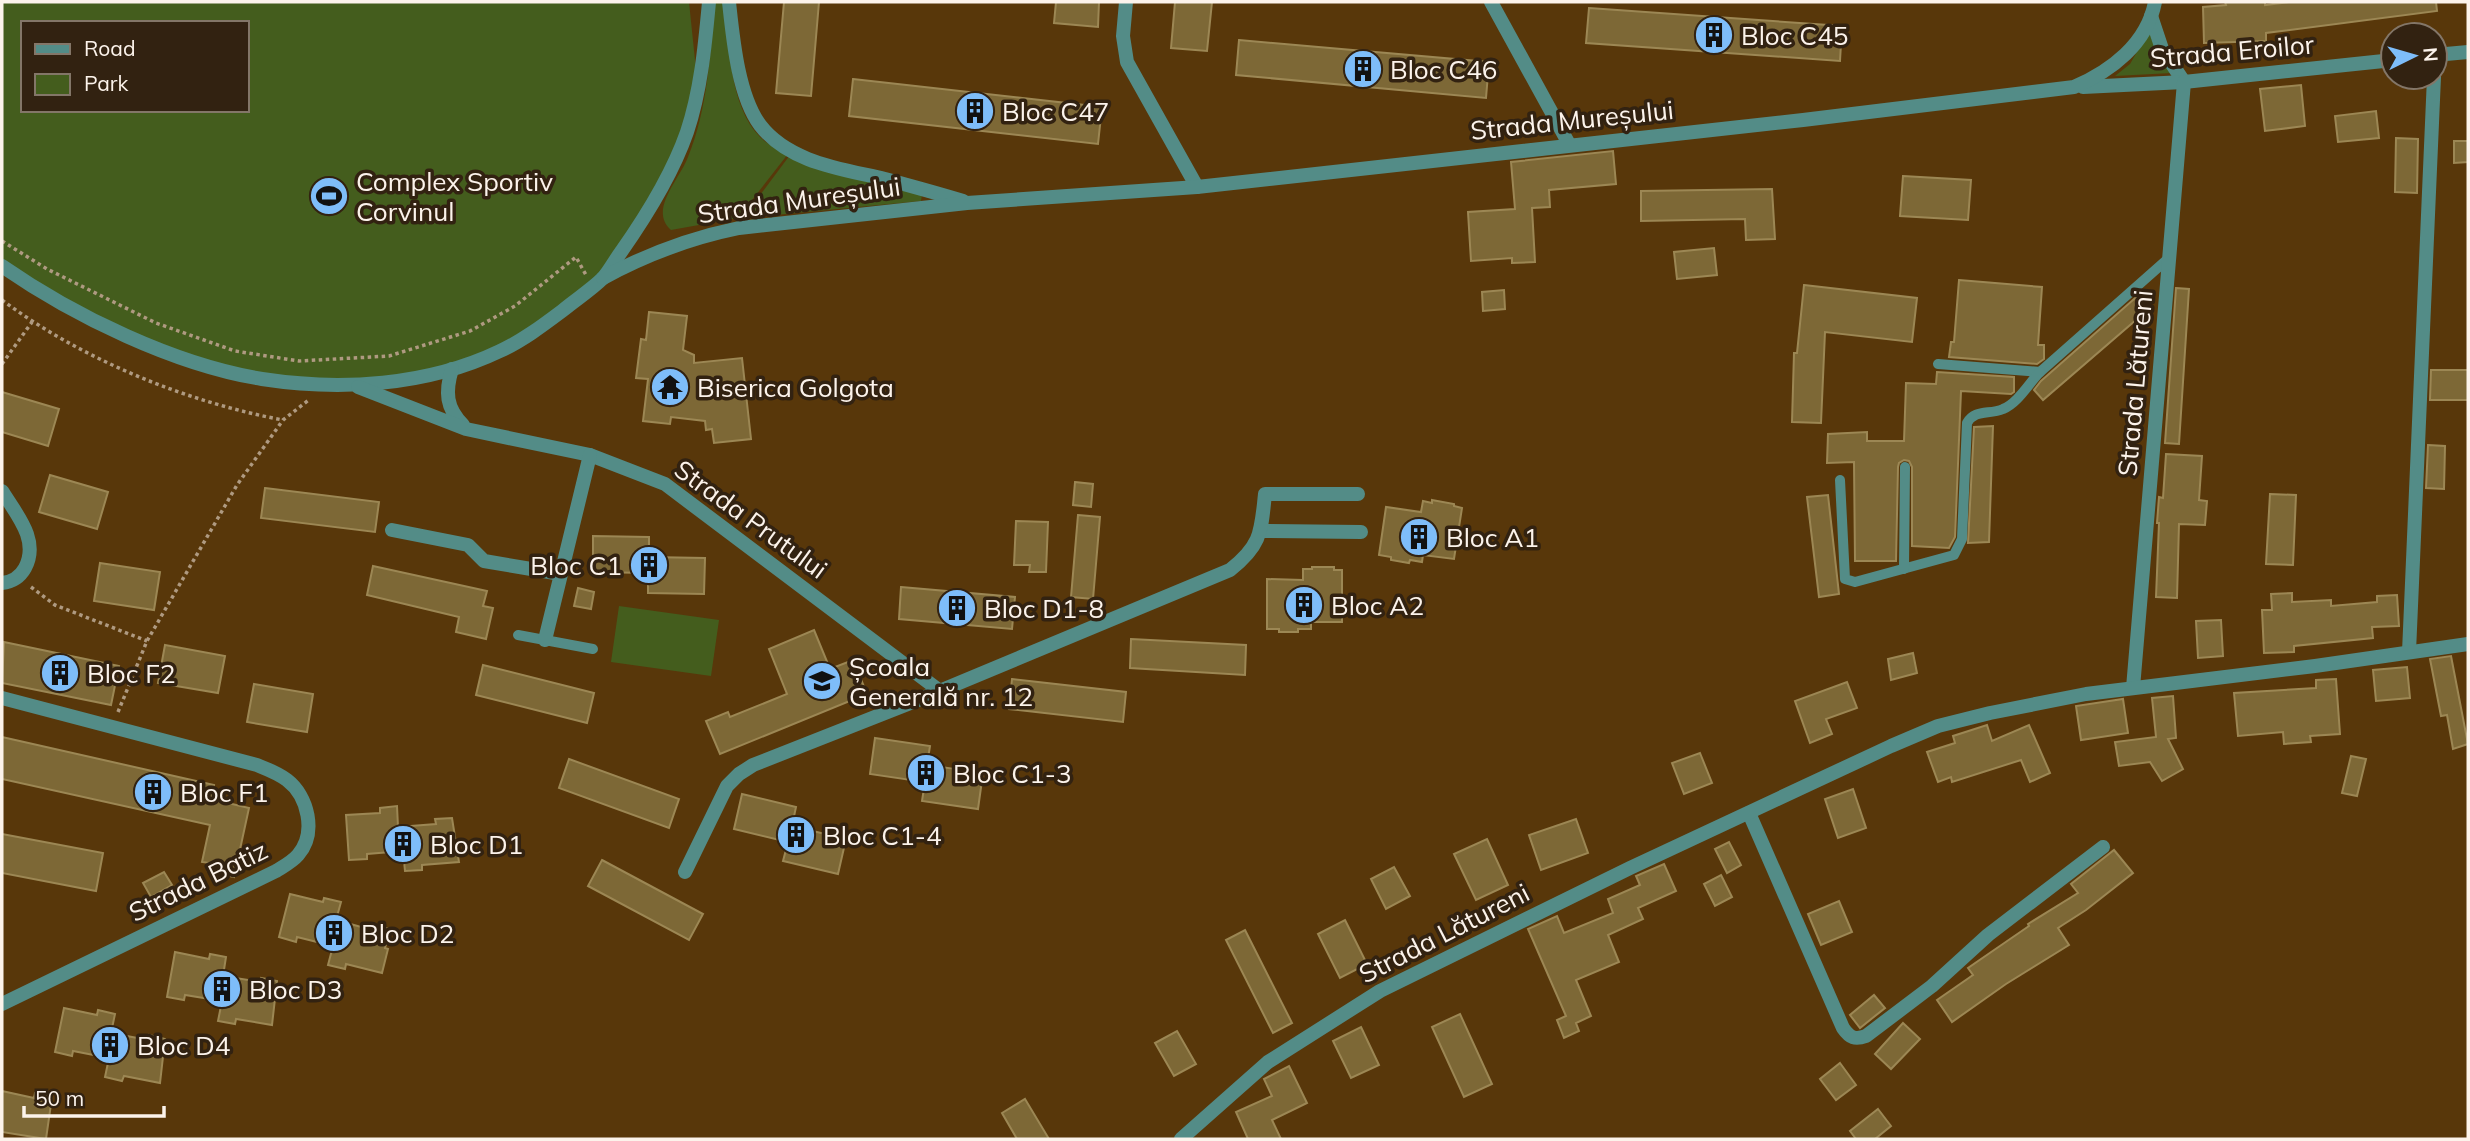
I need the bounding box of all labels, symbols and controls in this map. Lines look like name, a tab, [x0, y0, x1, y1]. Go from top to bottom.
building icon: Bloc C45	[1693, 14, 1735, 56]
place label: Bloc C45	[1741, 19, 1848, 52]
legend	[21, 21, 248, 112]
north arrow	[2379, 21, 2449, 91]
street label: Strada Eroilor	[2149, 27, 2316, 75]
text: Road	[84, 35, 135, 61]
text: N	[2418, 46, 2444, 63]
building icon: Bloc C46	[1342, 48, 1384, 90]
place label: Bloc C46	[1390, 53, 1497, 86]
text: Park	[84, 70, 128, 96]
building icon: Bloc C47	[954, 90, 996, 132]
street label: Strada Mureșului	[1469, 93, 1675, 147]
place label: Bloc C47	[1002, 95, 1109, 128]
place label: Complex Sportiv Corvinul	[356, 165, 553, 228]
street label: Strada Mureșului	[696, 169, 902, 231]
sports icon: Complex Sportiv Corvinul	[308, 175, 350, 217]
street label: Strada Lătureni	[2110, 288, 2160, 478]
temple icon: Biserica Golgota	[649, 366, 691, 408]
place label: Biserica Golgota	[697, 371, 894, 404]
street label: Strada Prutului	[668, 453, 834, 585]
building icon: Bloc A1	[1398, 516, 1440, 558]
place label: Bloc A1	[1446, 521, 1539, 554]
building icon: Bloc C1	[628, 544, 670, 586]
place label: Bloc C1	[530, 549, 622, 582]
building icon: Bloc A2	[1283, 584, 1325, 626]
building icon: Bloc D1-8	[936, 587, 978, 629]
place label: Bloc A2	[1331, 589, 1424, 622]
place label: Bloc D1-8	[984, 592, 1104, 625]
place label: Școala Generală nr. 12	[849, 650, 1033, 713]
building icon: Bloc F2	[39, 652, 81, 694]
place label: Bloc F2	[87, 657, 176, 690]
school or university icon: Școala Generală nr. 12	[801, 660, 843, 702]
building icon: Bloc C1-3	[905, 752, 947, 794]
place label: Bloc C1-3	[953, 757, 1071, 790]
building icon: Bloc F1	[132, 771, 174, 813]
place label: Bloc F1	[180, 776, 269, 809]
building icon: Bloc C1-4	[775, 814, 817, 856]
place label: Bloc C1-4	[823, 819, 941, 852]
building icon: Bloc D1	[382, 823, 424, 865]
place label: Bloc D1	[430, 828, 523, 861]
street label: Strada Batiz	[123, 833, 273, 929]
street label: Strada Lătureni	[1353, 876, 1535, 990]
building icon: Bloc D2	[313, 912, 355, 954]
place label: Bloc D2	[361, 917, 454, 950]
building icon: Bloc D3	[201, 968, 243, 1010]
place label: Bloc D3	[249, 973, 342, 1006]
building icon: Bloc D4	[89, 1024, 131, 1066]
place label: Bloc D4	[137, 1029, 230, 1062]
scale bar	[24, 1074, 164, 1118]
text: 50 m	[35, 1085, 84, 1111]

